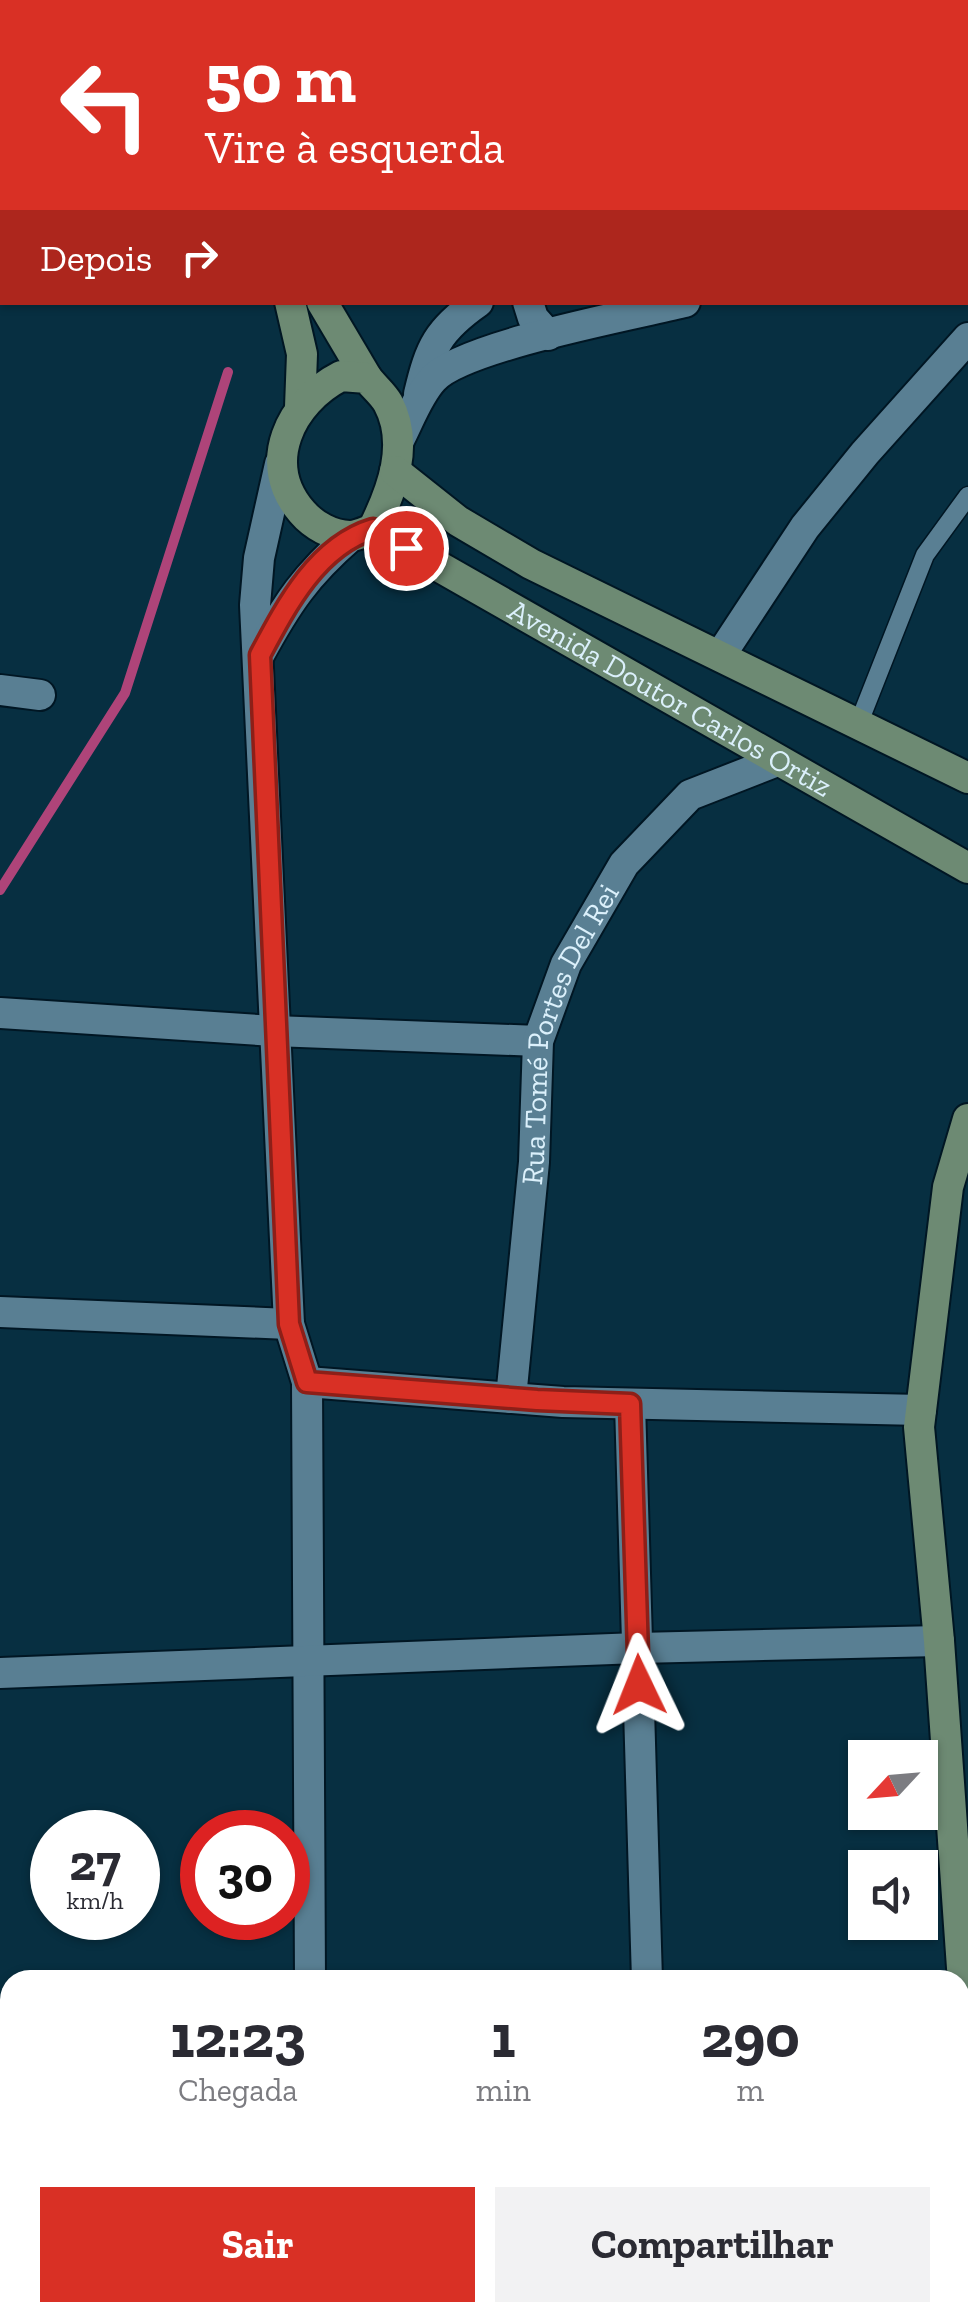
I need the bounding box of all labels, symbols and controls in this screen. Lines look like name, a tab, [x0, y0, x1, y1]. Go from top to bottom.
text: 50 m	[205, 36, 356, 120]
icon: left	[40, 40, 170, 170]
text: Vire à esquerda	[205, 121, 505, 175]
icon: right	[172, 230, 227, 285]
text: Depois	[40, 235, 152, 281]
pin	[364, 506, 449, 591]
icon: arrive	[379, 521, 434, 576]
street label: Avenida Doutor Carlos Ortiz	[502, 592, 838, 805]
street label: Rua Tomé Portes Del Rei	[514, 877, 627, 1187]
position arrow	[587, 1633, 691, 1737]
north arrow	[848, 1740, 938, 1830]
map controls	[848, 1740, 938, 1940]
speed limit sign: 30	[180, 1810, 310, 1940]
text: 27	[69, 1833, 121, 1893]
button: sound	[848, 1850, 938, 1940]
text: km/h	[66, 1885, 124, 1915]
text: 12:23	[170, 2000, 306, 2072]
text: 1	[491, 2000, 515, 2072]
text: 290	[701, 2000, 800, 2072]
text: Chegada	[178, 2071, 298, 2109]
text: min	[476, 2071, 531, 2109]
text: m	[737, 2071, 764, 2109]
button: Sair	[40, 2187, 475, 2302]
button: Compartilhar	[495, 2187, 930, 2302]

